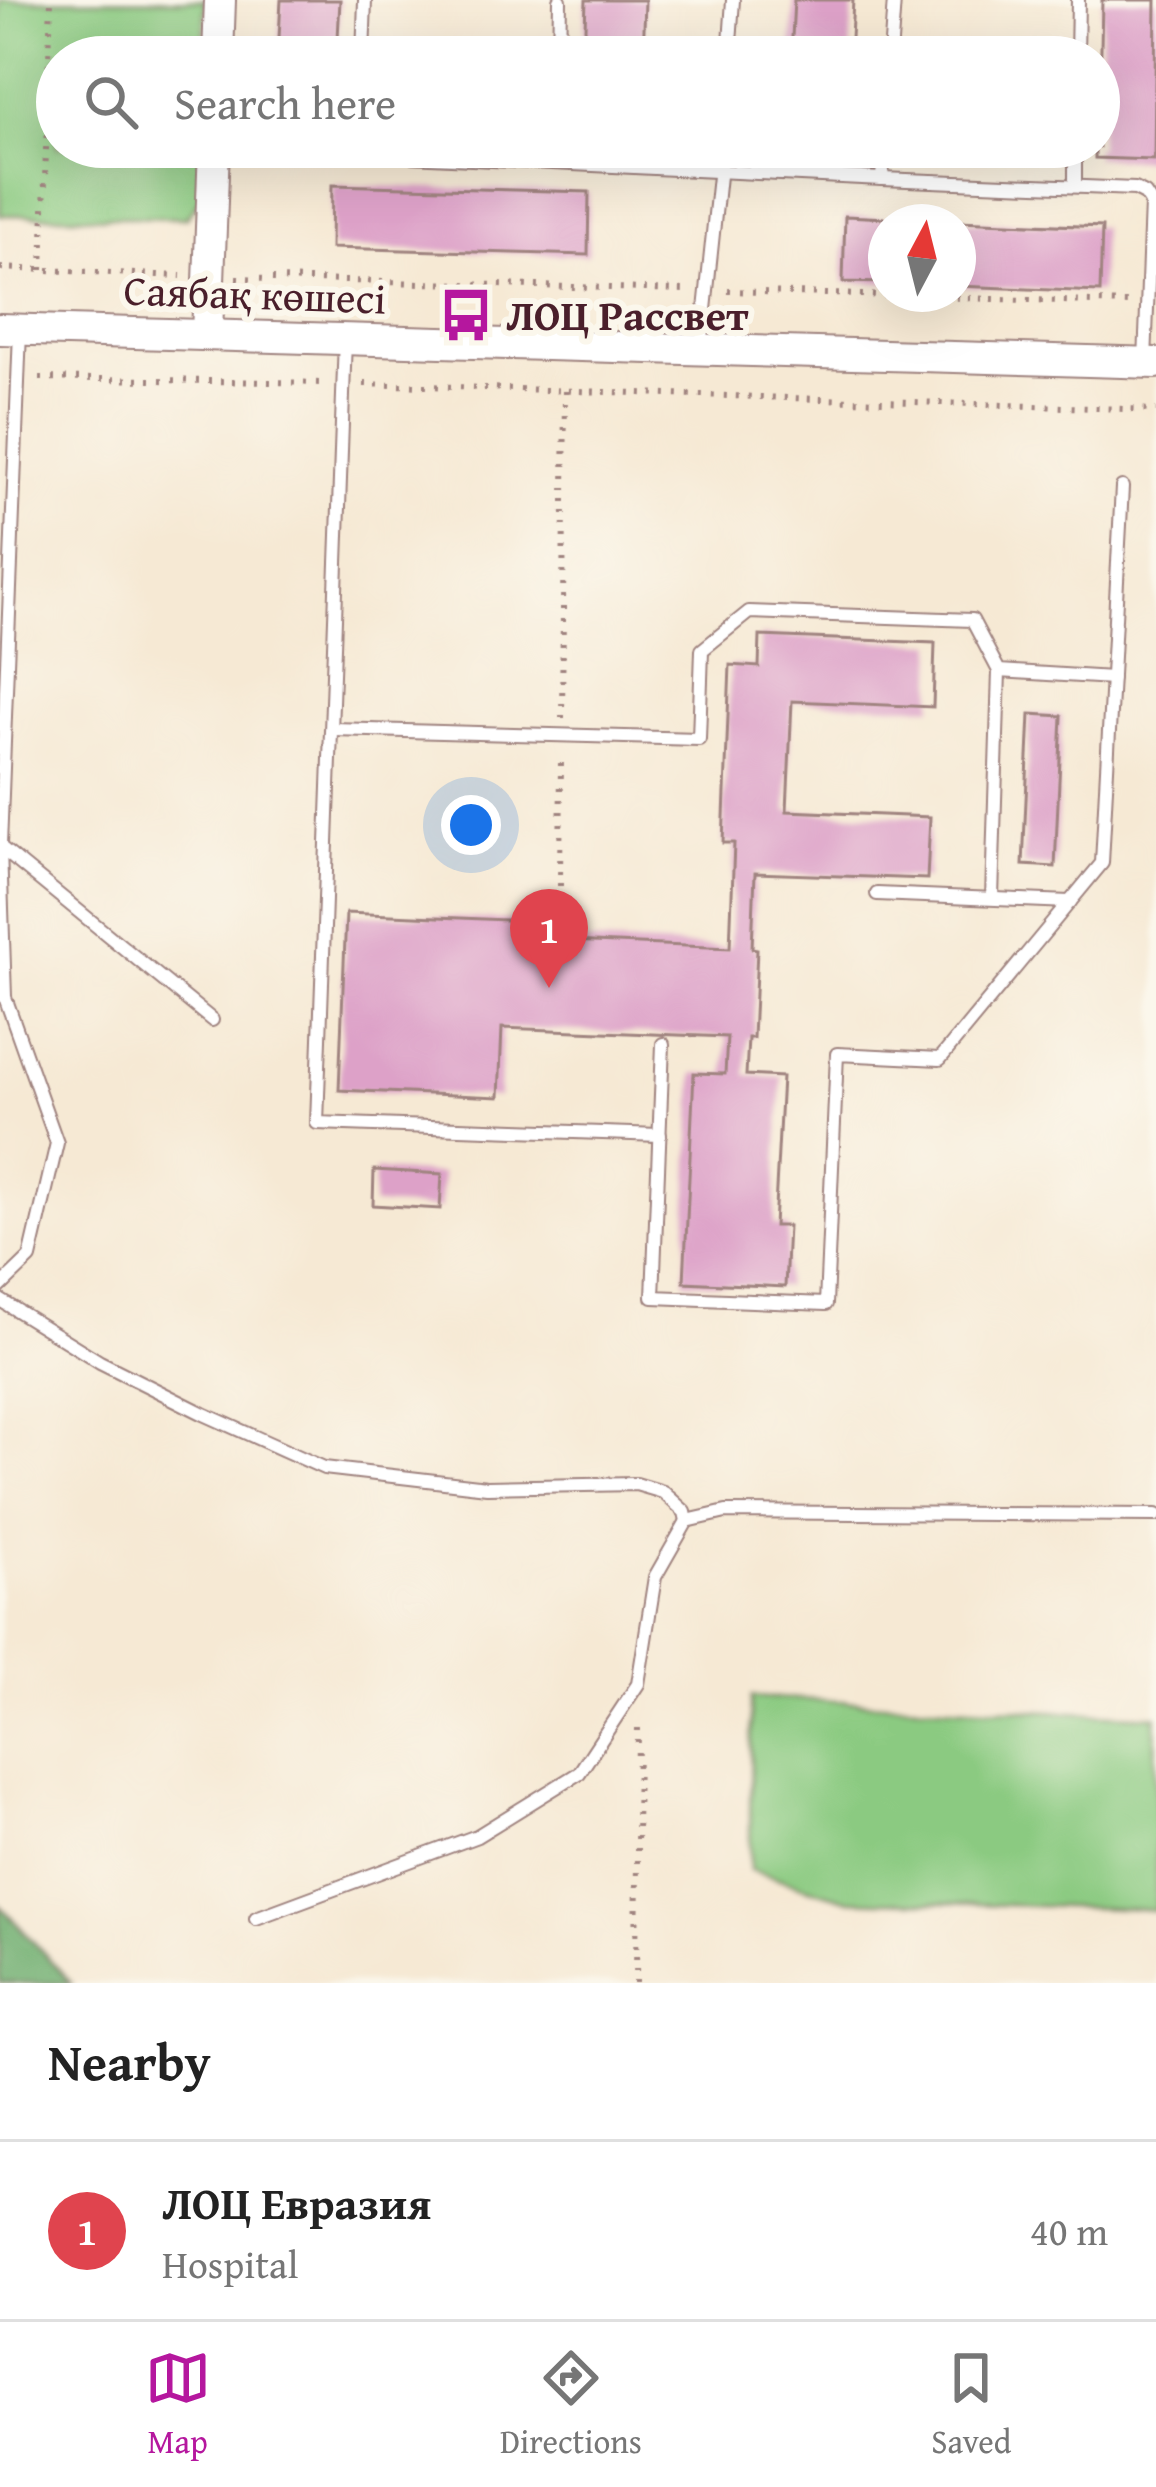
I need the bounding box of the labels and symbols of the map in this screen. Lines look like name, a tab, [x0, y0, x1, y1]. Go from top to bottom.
north arrow	[868, 204, 976, 312]
street label: Саябақ көшесі	[123, 258, 387, 329]
place label: ЛОЦ Рассвет	[506, 284, 749, 345]
bus stop icon: ЛОЦ Рассвет	[437, 286, 495, 344]
your location	[441, 795, 501, 855]
pin: 1	[510, 889, 588, 988]

